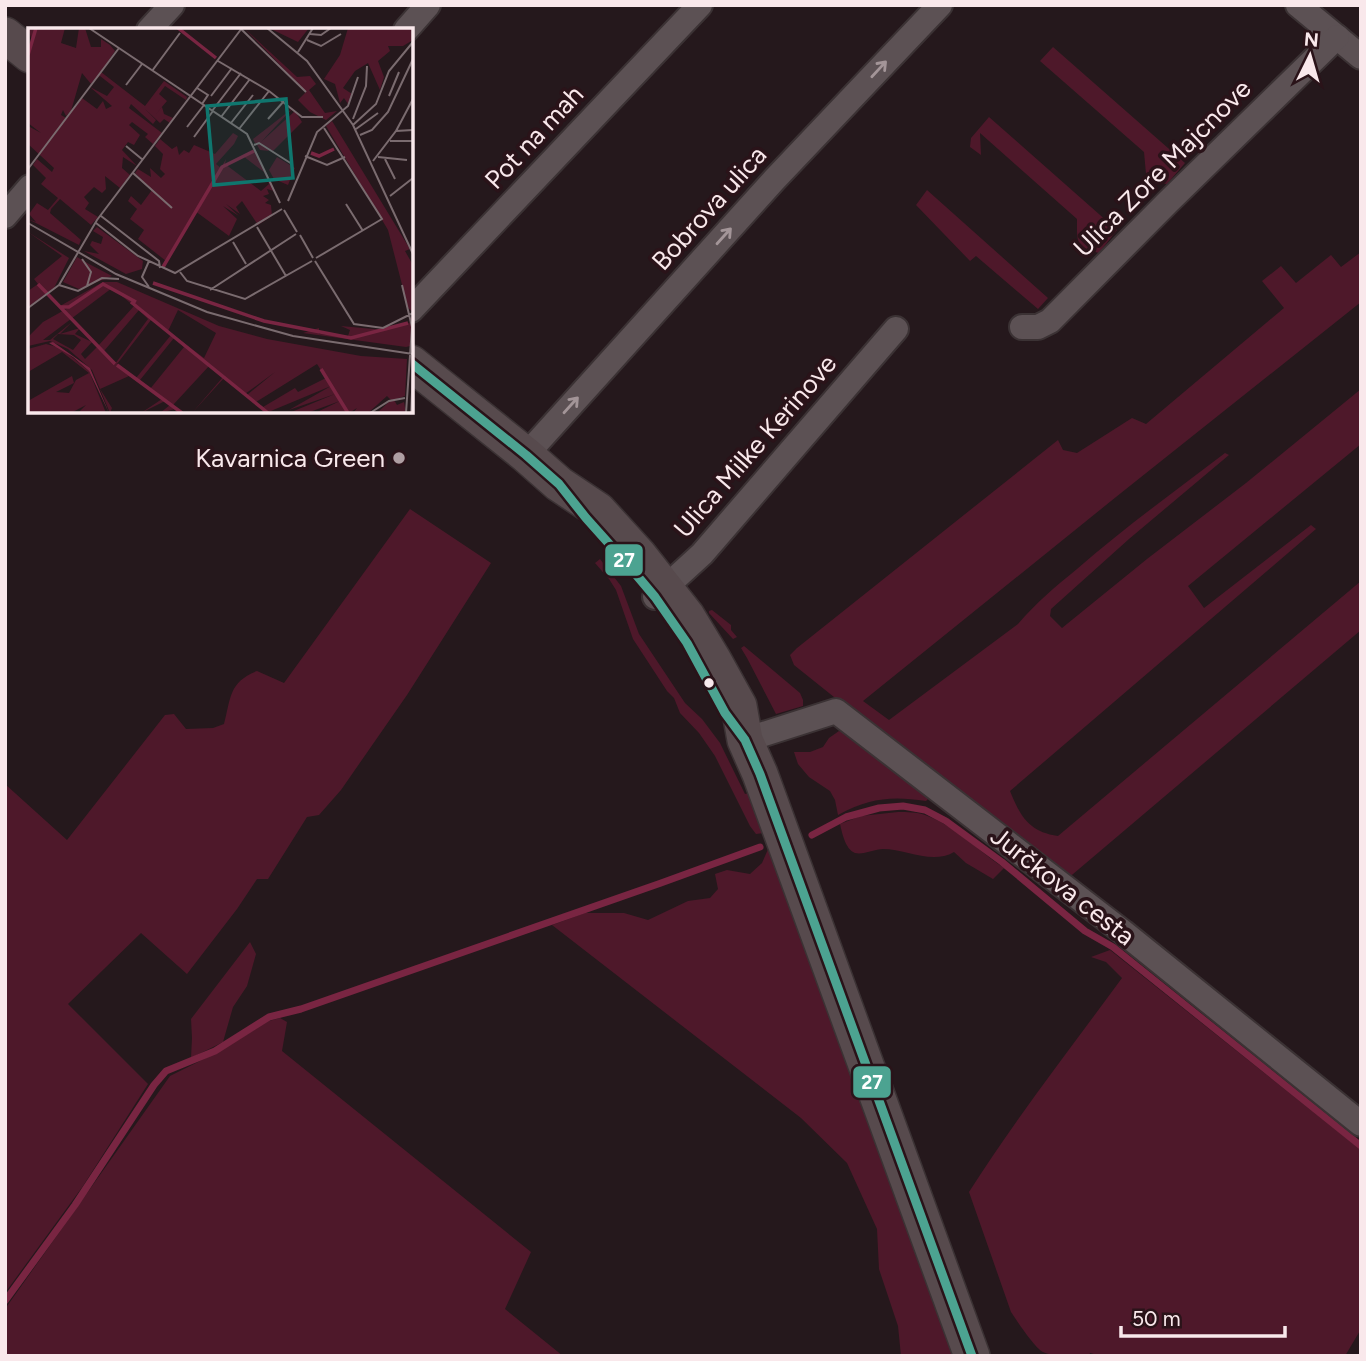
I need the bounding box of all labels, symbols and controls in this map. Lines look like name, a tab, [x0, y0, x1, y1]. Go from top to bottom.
north arrow	[1275, 21, 1345, 91]
text: N	[1303, 27, 1320, 52]
inset map	[28, 28, 413, 413]
one-way arrow	[870, 61, 887, 78]
street label: Ulica Zore Majcnove	[1067, 73, 1257, 263]
street label: Pot na mah	[478, 78, 590, 196]
street label: Bobrova ulica	[645, 139, 773, 277]
one-way arrow	[715, 228, 732, 245]
street label: Ulica Milke Kerinove	[667, 348, 843, 544]
one-way arrow	[563, 397, 580, 414]
place label: Kavarnica Green	[195, 442, 385, 474]
marker: Kavarnica Green	[391, 450, 407, 466]
line badge: 27	[604, 543, 644, 577]
text: 27	[613, 549, 635, 572]
unlabelled marker	[702, 676, 716, 690]
street label: Jurčkova cesta	[985, 820, 1141, 952]
line badge: 27	[852, 1065, 892, 1099]
text: 27	[861, 1071, 883, 1094]
scale bar	[1121, 1294, 1286, 1338]
text: 50 m	[1132, 1306, 1181, 1331]

